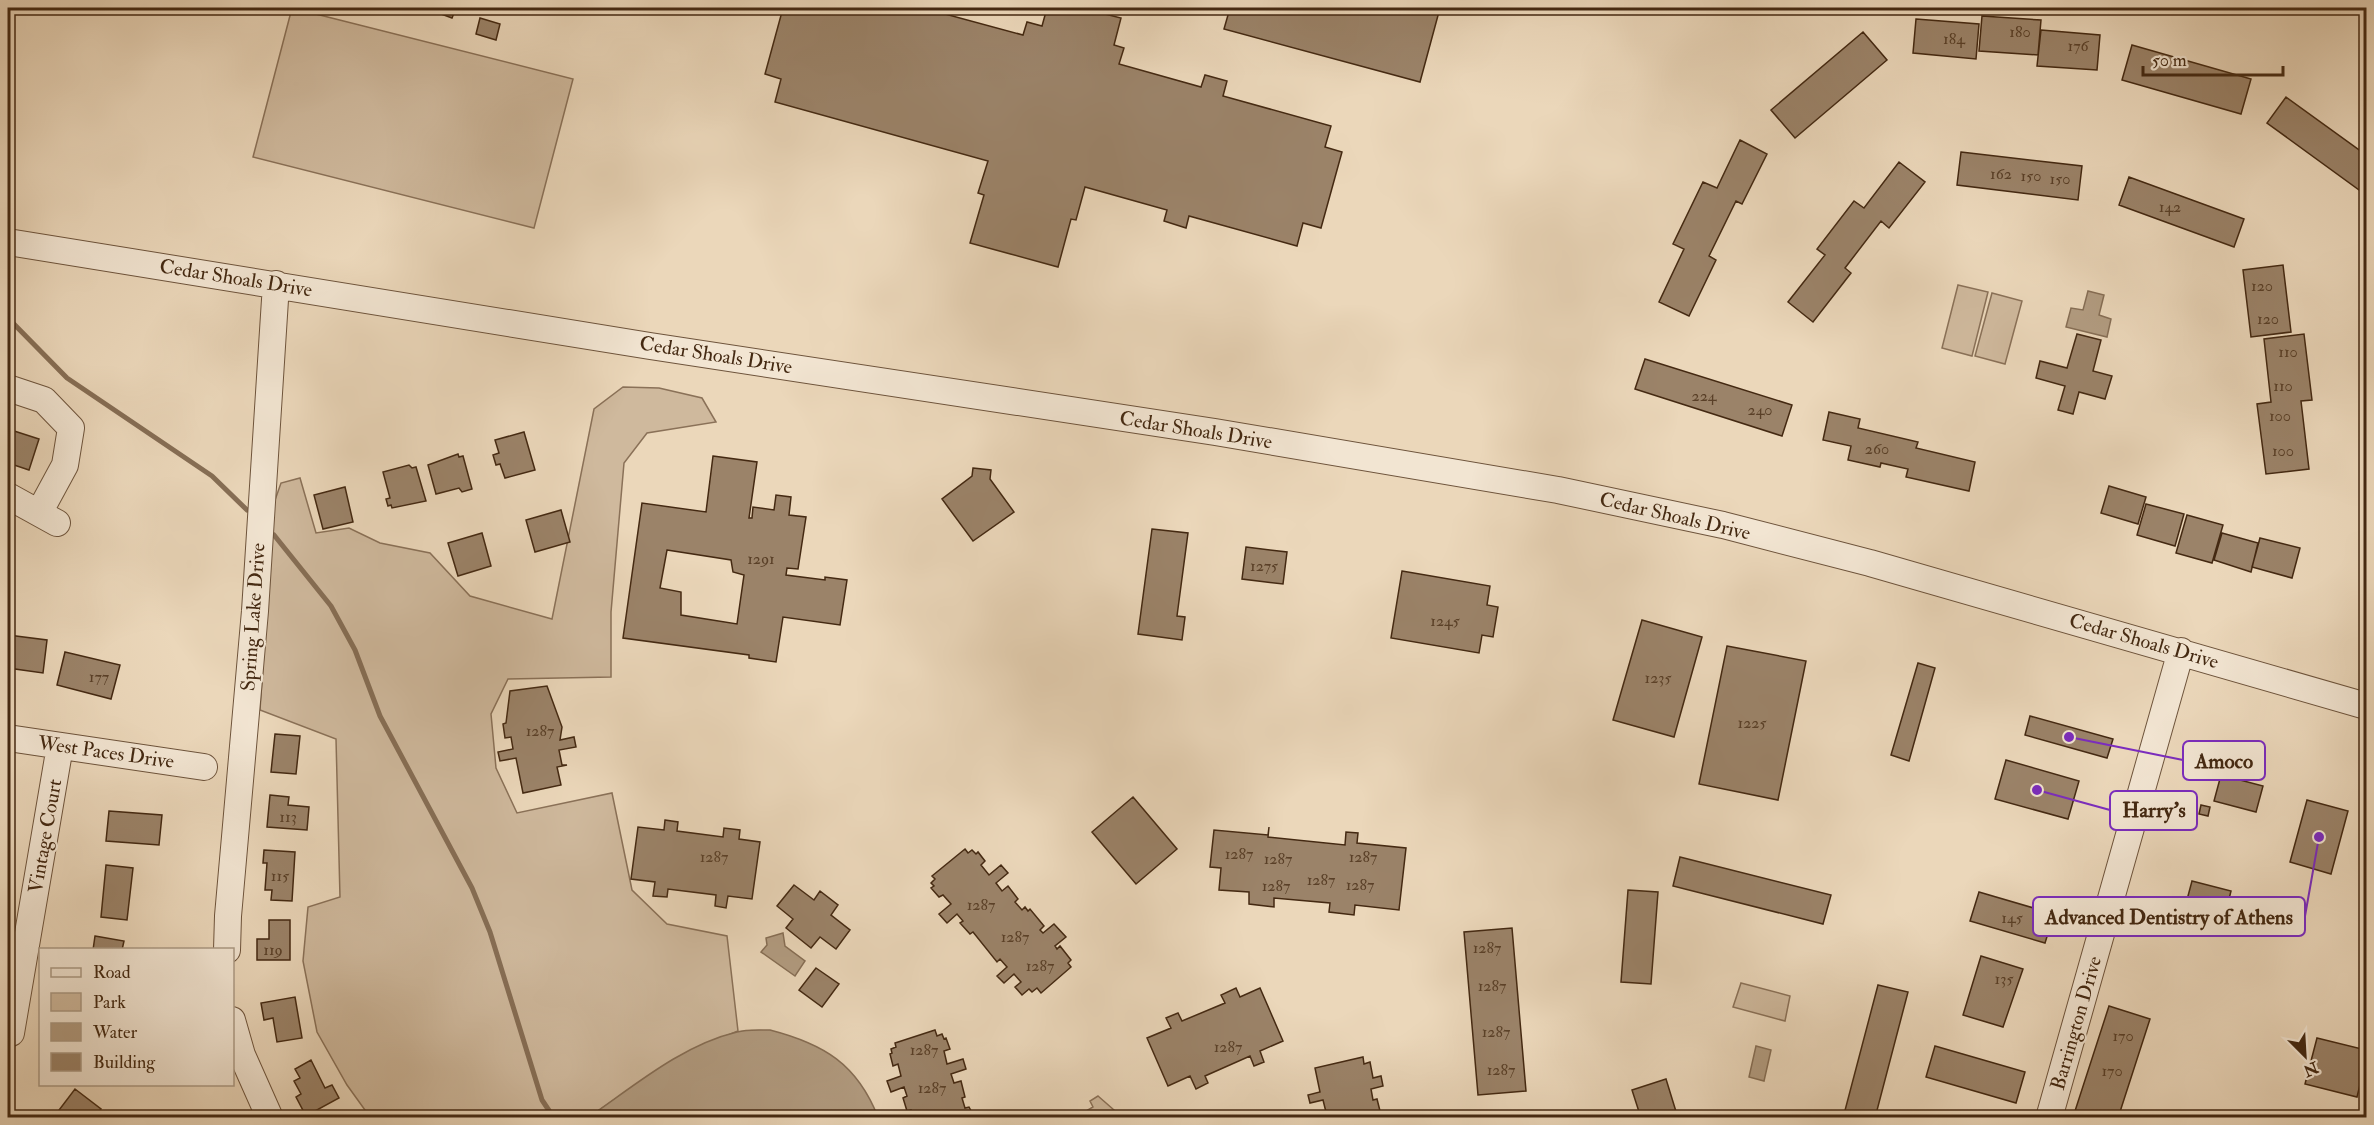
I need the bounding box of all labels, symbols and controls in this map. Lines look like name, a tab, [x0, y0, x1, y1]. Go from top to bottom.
house number: 180	[2009, 22, 2031, 42]
house number: 184	[1943, 29, 1966, 49]
house number: 176	[2067, 36, 2089, 56]
scale bar	[2143, 39, 2282, 77]
text: 50 m	[2152, 49, 2187, 72]
house number: 162	[1990, 164, 2012, 184]
house number: 150	[2021, 166, 2041, 186]
house number: 150	[2050, 169, 2070, 189]
house number: 142	[2159, 197, 2181, 217]
street label: Cedar Shoals Drive	[158, 254, 314, 302]
house number: 120	[2251, 276, 2273, 296]
house number: 120	[2257, 309, 2279, 329]
street label: Cedar Shoals Drive	[638, 331, 794, 379]
house number: 110	[2278, 342, 2298, 362]
house number: 110	[2273, 376, 2293, 396]
house number: 224	[1692, 386, 1718, 406]
house number: 240	[1748, 400, 1772, 420]
street label: Cedar Shoals Drive	[1118, 406, 1274, 454]
house number: 100	[2269, 406, 2291, 426]
house number: 260	[1865, 439, 1889, 459]
house number: 100	[2272, 441, 2294, 461]
street label: Cedar Shoals Drive	[1597, 486, 1753, 546]
street label: Spring Lake Drive	[235, 542, 272, 692]
house number: 1291	[747, 549, 775, 569]
house number: 1275	[1250, 556, 1278, 576]
street label: Cedar Shoals Drive	[2066, 608, 2222, 674]
house number: 1245	[1430, 611, 1460, 631]
house number: 177	[89, 667, 110, 687]
house number: 1235	[1645, 668, 1672, 688]
house number: 1225	[1738, 713, 1766, 733]
house number: 1287	[526, 721, 555, 741]
street label: West Paces Drive	[35, 730, 176, 774]
callout: Amoco	[2183, 741, 2265, 780]
text: Amoco	[2194, 748, 2253, 775]
street label: Vintage Court	[23, 777, 67, 895]
callout: Harry's	[2110, 791, 2197, 830]
text: Harry's	[2122, 797, 2186, 824]
house number: 113	[279, 807, 297, 827]
house number: 1287	[1225, 844, 1254, 864]
house number: 1287	[700, 847, 729, 867]
house number: 1287	[1349, 847, 1378, 867]
house number: 1287	[1264, 849, 1293, 869]
house number: 115	[271, 866, 289, 886]
house number: 1287	[1307, 870, 1336, 890]
house number: 1287	[1346, 875, 1375, 895]
house number: 1287	[1262, 876, 1291, 896]
house number: 1287	[967, 895, 996, 915]
callout: Advanced Dentistry of Athens	[2033, 897, 2305, 936]
text: Advanced Dentistry of Athens	[2044, 904, 2293, 931]
house number: 145	[2001, 908, 2023, 928]
house number: 1287	[1001, 927, 1030, 947]
house number: 1287	[1473, 938, 1502, 958]
house number: 119	[263, 940, 283, 960]
legend	[39, 948, 234, 1086]
street label: Barrington Drive	[2045, 953, 2107, 1093]
house number: 1287	[1026, 956, 1055, 976]
text: Road	[93, 961, 131, 984]
house number: 135	[1995, 969, 2013, 989]
house number: 1287	[1478, 976, 1507, 996]
text: Park	[93, 991, 126, 1014]
text: Water	[92, 1021, 137, 1044]
house number: 1287	[1482, 1022, 1511, 1042]
house number: 170	[2112, 1026, 2134, 1046]
north arrow	[2275, 1026, 2335, 1086]
house number: 1287	[1214, 1037, 1243, 1057]
house number: 1287	[910, 1040, 939, 1060]
text: Building	[93, 1051, 156, 1074]
text: N	[2299, 1056, 2322, 1081]
house number: 1287	[1487, 1060, 1516, 1080]
house number: 170	[2101, 1061, 2123, 1081]
house number: 1287	[918, 1078, 947, 1098]

